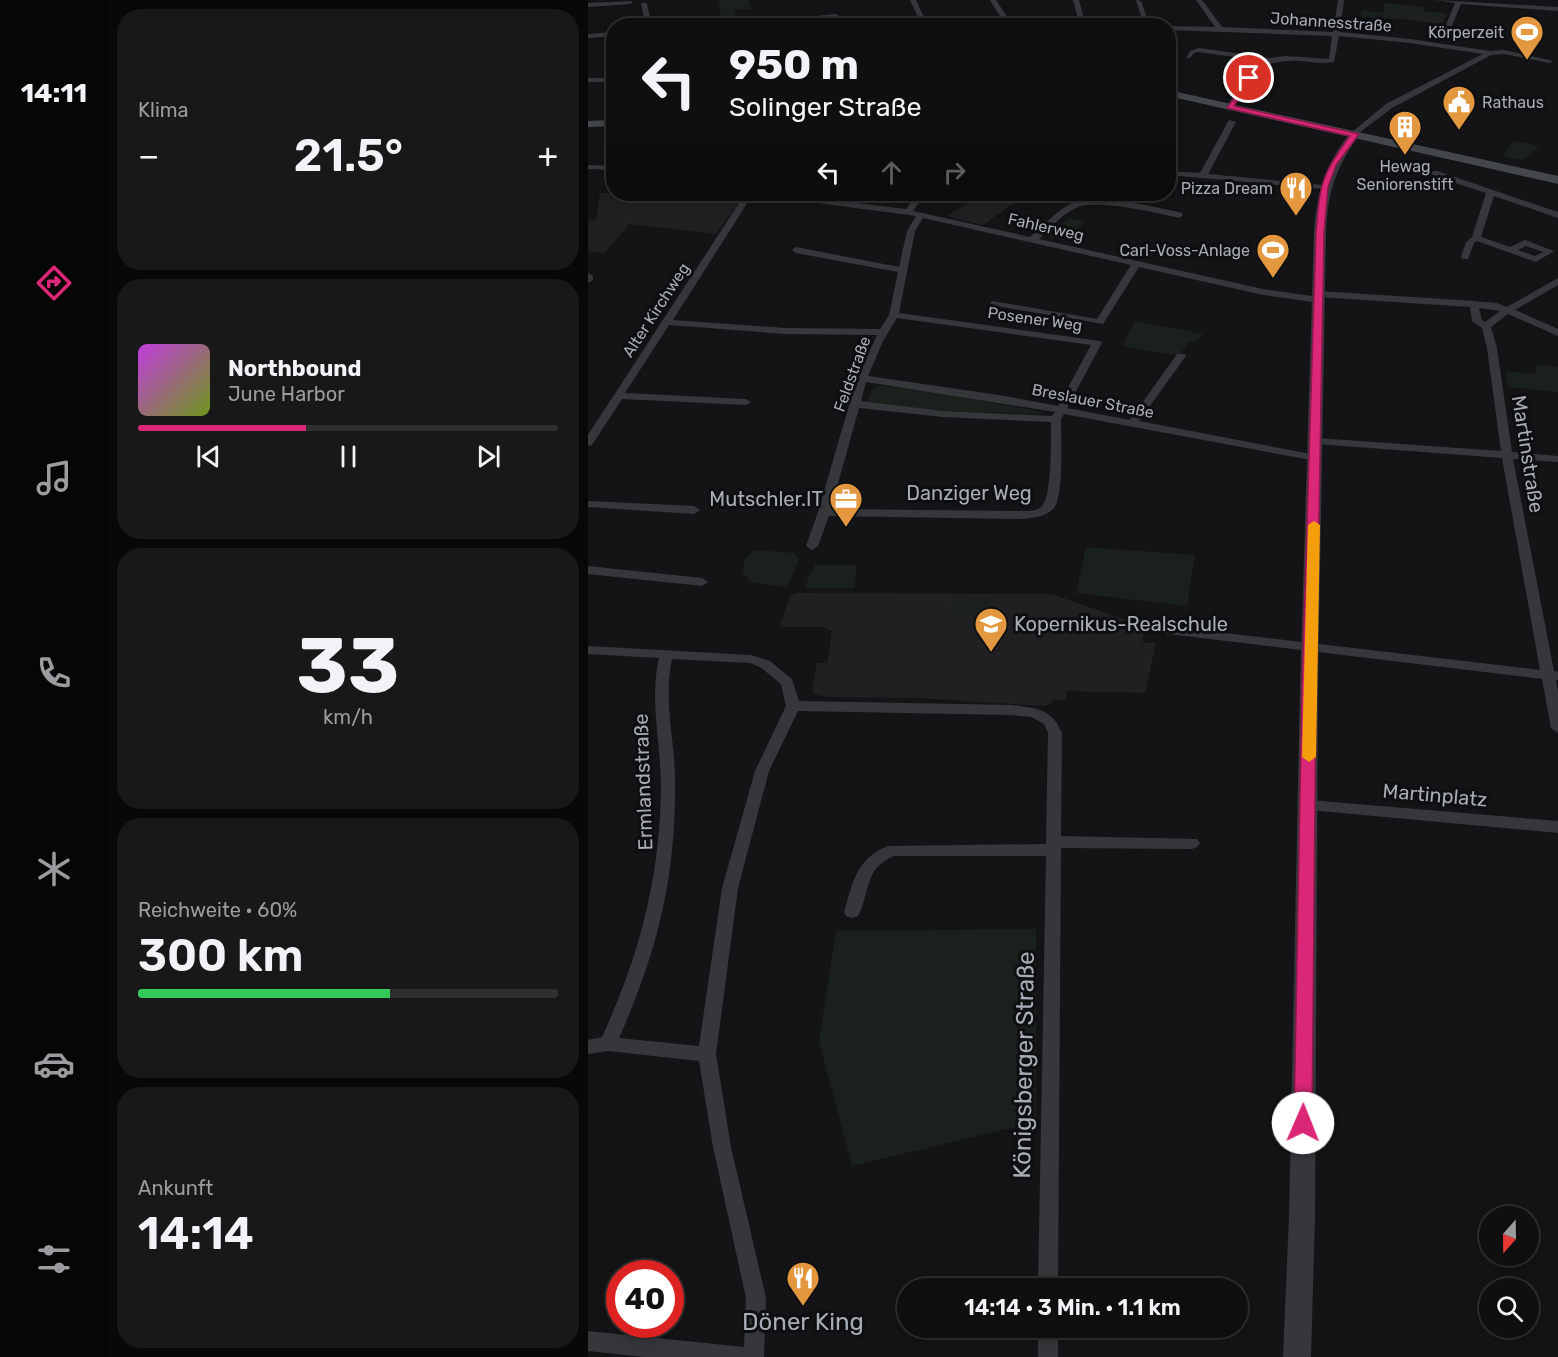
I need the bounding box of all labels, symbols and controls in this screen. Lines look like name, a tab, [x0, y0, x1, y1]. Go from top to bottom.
street label: Johannesstraße	[1269, 8, 1393, 36]
sports icon: Körperzeit	[1509, 14, 1545, 61]
place label: Körperzeit	[1428, 23, 1504, 42]
text: 950 m	[729, 40, 859, 90]
icon: left	[630, 42, 708, 120]
pin	[1223, 52, 1274, 103]
icon: arrive	[1232, 61, 1265, 94]
text: 14:11	[21, 77, 87, 109]
public building icon: Rathaus	[1441, 84, 1477, 131]
text: Solinger Straße	[729, 91, 922, 123]
place label: Rathaus	[1482, 93, 1544, 112]
text: Klima	[138, 98, 189, 122]
building icon: Hewag Seniorenstift	[1387, 109, 1423, 156]
text: 21.5°	[294, 129, 403, 182]
text: −	[138, 136, 159, 175]
text: +	[537, 136, 558, 175]
icon: left	[812, 156, 845, 189]
icon: ahead	[875, 156, 908, 189]
icon: right	[938, 156, 971, 189]
place label: Hewag Seniorenstift	[1357, 157, 1453, 194]
restaurant icon: Pizza Dream	[1278, 170, 1314, 217]
place label: Pizza Dream	[1181, 179, 1273, 198]
street label: Fahlerweg	[1006, 209, 1086, 245]
sports icon: Carl-Voss-Anlage	[1255, 232, 1291, 279]
place label: Carl-Voss-Anlage	[1119, 241, 1250, 260]
street label: Alter Kirchweg	[618, 259, 694, 361]
icon: directions	[33, 262, 75, 304]
street label: Posener Weg	[986, 303, 1084, 335]
street label: Feldstraße	[830, 334, 874, 414]
text: Northbound	[228, 355, 361, 382]
street label: Breslauer Straße	[1030, 380, 1156, 422]
text: June Harbor	[228, 382, 345, 406]
street label: Martinstraße	[1507, 393, 1549, 515]
icon: previous	[192, 440, 225, 473]
icon: pause	[332, 440, 365, 473]
icon: next	[472, 440, 505, 473]
icon: music	[33, 457, 75, 499]
office icon: Mutschler.IT	[828, 481, 864, 528]
street label: Danziger Weg	[906, 481, 1032, 505]
place label: Mutschler.IT	[709, 487, 823, 511]
school or university icon: Kopernikus-Realschule	[973, 606, 1009, 653]
place label: Kopernikus-Realschule	[1014, 612, 1228, 636]
text: 33	[297, 619, 399, 712]
icon: phone	[33, 652, 75, 694]
text: km/h	[323, 705, 373, 729]
street label: Ermlandstraße	[629, 713, 657, 851]
street label: Martinplatz	[1382, 778, 1488, 812]
icon: climate	[33, 848, 75, 890]
text: Reichweite · 60%	[138, 898, 297, 922]
text: 300 km	[138, 929, 303, 982]
street label: Königsberger Straße	[1008, 951, 1040, 1179]
icon: car	[33, 1043, 75, 1085]
position arrow	[1271, 1091, 1335, 1155]
text: Ankunft	[138, 1176, 213, 1200]
north arrow	[1479, 1206, 1539, 1266]
map controls	[1479, 1206, 1539, 1338]
text: 14:14	[138, 1207, 254, 1260]
icon: filters	[33, 1238, 75, 1280]
speed limit sign: 40	[606, 1260, 684, 1338]
restaurant icon: Döner King	[785, 1260, 821, 1307]
button: search	[1479, 1278, 1539, 1338]
text: 14:14 · 3 Min. · 1.1 km	[964, 1294, 1181, 1321]
place label: Döner King	[742, 1308, 864, 1336]

